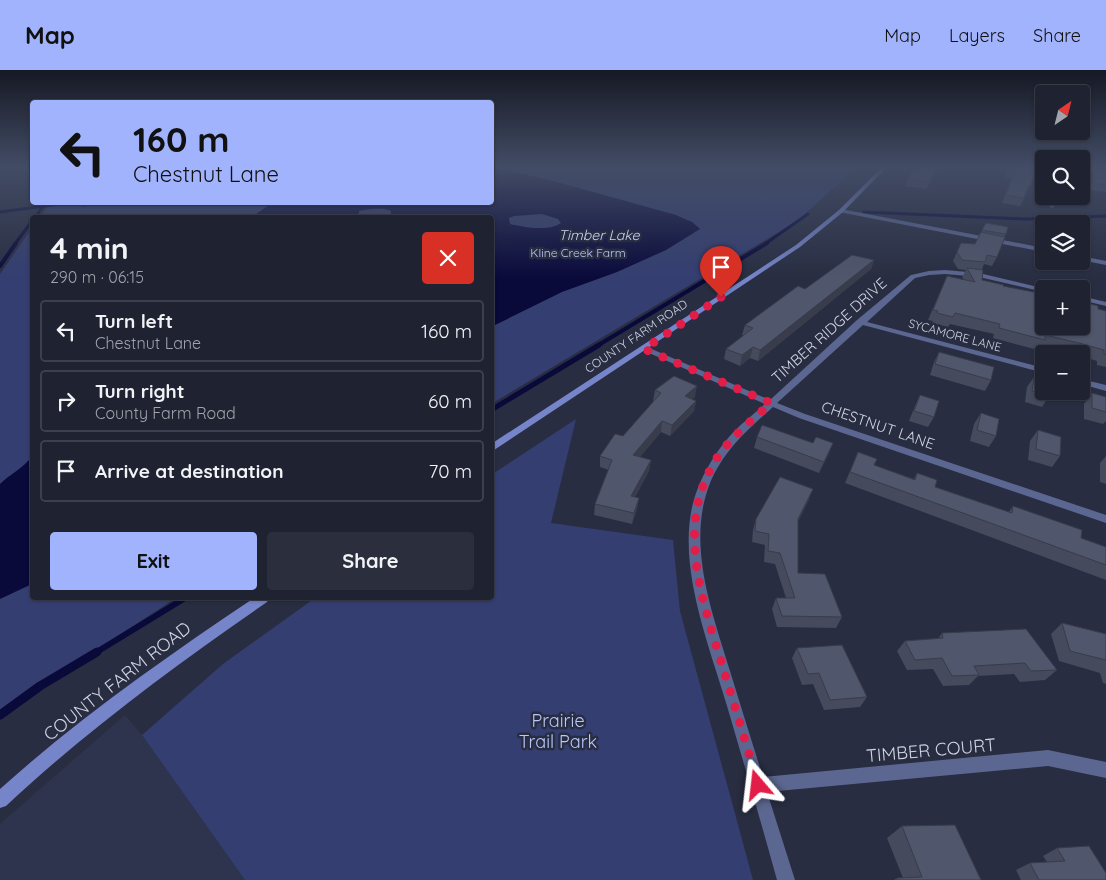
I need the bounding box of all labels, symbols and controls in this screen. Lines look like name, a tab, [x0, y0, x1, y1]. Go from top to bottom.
text: Map	[25, 20, 75, 50]
text: Map	[884, 24, 921, 47]
text: Layers	[949, 24, 1005, 47]
text: Share	[1033, 24, 1081, 47]
north arrow	[1035, 85, 1090, 140]
map controls	[1035, 85, 1090, 400]
text: 160 m	[133, 117, 230, 161]
icon: left	[50, 120, 115, 185]
button: search	[1035, 150, 1090, 205]
text: Chestnut Lane	[133, 160, 279, 188]
button: layers	[1035, 215, 1090, 270]
water label: Timber Lake	[559, 226, 641, 244]
text: 4 min	[50, 229, 129, 267]
button: close	[422, 232, 474, 284]
park label: Kline Creek Farm	[530, 245, 626, 260]
pin	[700, 246, 742, 297]
icon: arrive	[707, 253, 735, 281]
text: 290 m · 06:15	[50, 267, 144, 287]
street label: TIMBER RIDGE DRIVE	[768, 273, 890, 387]
button: +	[1035, 280, 1090, 335]
street label: COUNTY FARM ROAD	[582, 296, 690, 376]
text: Turn left	[95, 309, 173, 333]
street label: SYCAMORE LANE	[907, 315, 1003, 355]
icon: left	[52, 317, 80, 345]
text: 160 m	[421, 319, 472, 343]
text: Chestnut Lane	[95, 333, 201, 353]
button: −	[1035, 345, 1090, 400]
text: Turn right	[95, 379, 184, 403]
icon: right	[52, 387, 80, 415]
text: 60 m	[428, 389, 472, 413]
street label: CHESTNUT LANE	[819, 397, 937, 453]
text: County Farm Road	[95, 403, 236, 423]
icon: arrive	[52, 457, 80, 485]
text: Arrive at destination	[95, 459, 284, 483]
text: 70 m	[428, 459, 472, 483]
button: Exit	[50, 532, 257, 590]
button: Share	[267, 532, 474, 590]
street label: COUNTY FARM ROAD	[39, 616, 195, 746]
park label: Prairie Trail Park	[519, 709, 597, 753]
street label: TIMBER COURT	[865, 733, 997, 767]
position arrow	[731, 758, 783, 810]

